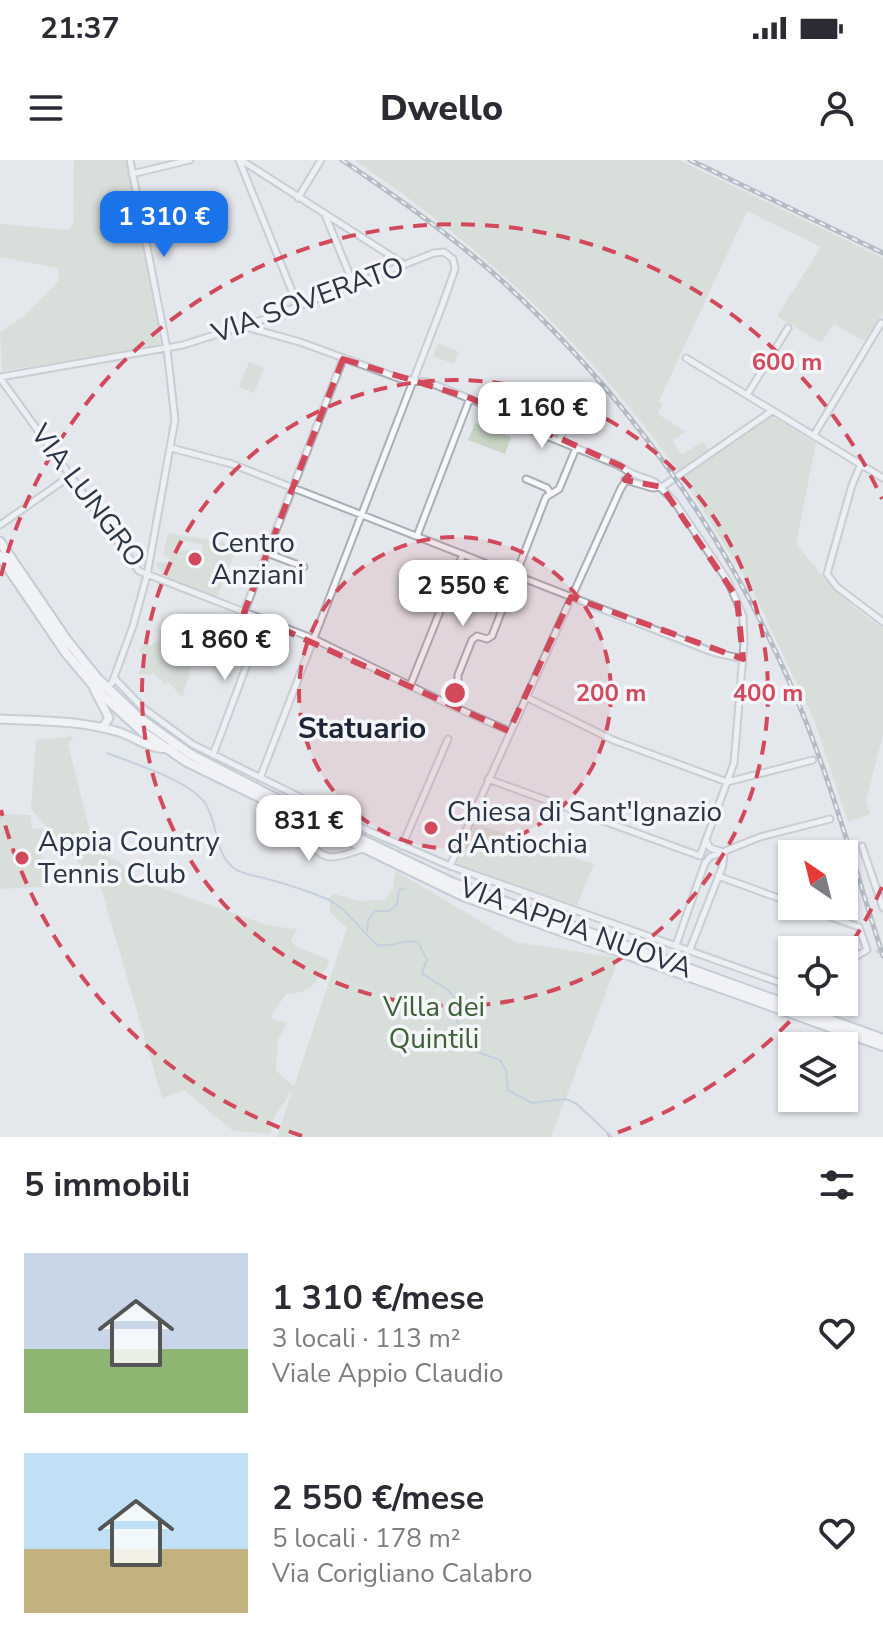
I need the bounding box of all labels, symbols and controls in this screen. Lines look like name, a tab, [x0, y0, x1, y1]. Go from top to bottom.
text: 21:37	[40, 8, 119, 49]
text: Dwello	[380, 84, 503, 133]
icon: menu	[24, 86, 68, 130]
icon: person	[815, 86, 859, 130]
pin: 1 310 €	[90, 191, 238, 259]
text: 1 310 €	[118, 199, 210, 234]
street label: VIA SOVERATO	[206, 248, 409, 353]
text: 600 m	[752, 346, 822, 378]
pin: 1 160 €	[468, 382, 616, 450]
text: 1 160 €	[496, 390, 588, 425]
street label: VIA LUNGRO	[21, 416, 154, 575]
place label: Centro Anziani	[211, 524, 304, 594]
marker: Centro Anziani	[186, 550, 204, 568]
pin: 2 550 €	[389, 560, 537, 628]
text: 2 550 €	[417, 568, 509, 603]
pin: 1 860 €	[151, 614, 299, 682]
text: 1 860 €	[179, 622, 271, 657]
text: 200 m	[576, 677, 646, 709]
text: 400 m	[733, 677, 803, 709]
centre of rings	[441, 679, 469, 707]
district label: Statuario	[298, 708, 426, 749]
place label: Chiesa di Sant'Ignazio d'Antiochia	[447, 793, 722, 863]
pin: 831 €	[253, 795, 365, 863]
text: 831 €	[274, 803, 344, 838]
marker: Chiesa di Sant'Ignazio d'Antiochia	[422, 819, 440, 837]
place label: Appia Country Tennis Club	[38, 823, 220, 893]
north arrow	[778, 840, 858, 920]
map controls	[778, 840, 858, 1112]
marker: Appia Country Tennis Club	[13, 849, 31, 867]
street label: VIA APPIA NUOVA	[453, 868, 698, 988]
button: locate	[778, 936, 858, 1016]
park label: Villa dei Quintili	[382, 988, 485, 1058]
button: layers	[778, 1032, 858, 1112]
text: 5 immobili	[24, 1162, 190, 1208]
icon: filters	[815, 1163, 859, 1207]
text: 1 310 €/mese	[272, 1275, 484, 1321]
icon: home	[88, 1285, 184, 1381]
icon: heart	[815, 1311, 859, 1355]
text: 3 locali · 113 m²	[272, 1321, 461, 1356]
text: Viale Appio Claudio	[272, 1356, 503, 1391]
text: 2 550 €/mese	[272, 1475, 484, 1521]
icon: home	[88, 1485, 184, 1581]
icon: heart	[815, 1511, 859, 1555]
text: 5 locali · 178 m²	[272, 1521, 461, 1556]
text: Via Corigliano Calabro	[272, 1556, 533, 1591]

